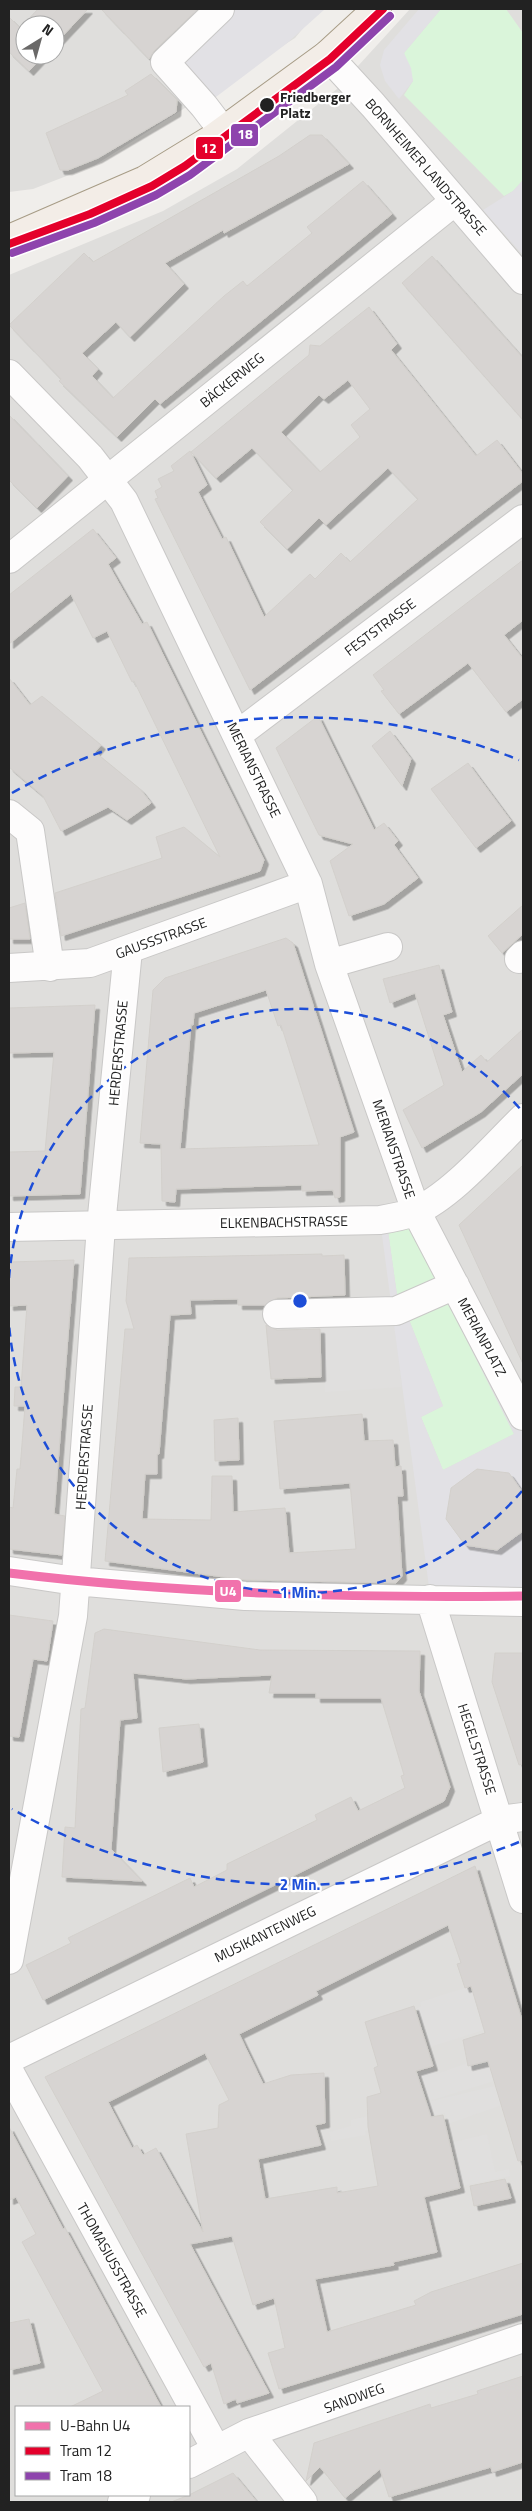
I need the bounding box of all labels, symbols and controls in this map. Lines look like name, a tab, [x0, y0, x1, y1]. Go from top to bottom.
north arrow	[15, 15, 65, 65]
text: N	[38, 18, 58, 41]
place label: Friedberger Platz	[280, 86, 351, 123]
street label: BORNHEIMER LANDSTRASSE	[361, 93, 492, 240]
marker: Friedberger Platz	[258, 96, 276, 114]
line badge: 18	[230, 123, 259, 147]
text: 18	[237, 123, 253, 144]
line badge: 12	[195, 136, 224, 160]
text: 12	[201, 137, 217, 158]
street label: BÄCKERWEG	[195, 347, 268, 412]
street label: FESTSTRASSE	[340, 593, 420, 660]
street label: MERIANSTRASSE	[222, 718, 287, 821]
street label: GAUSSSTRASSE	[112, 911, 210, 964]
street label: HERDERSTRASSE	[102, 999, 133, 1107]
street label: MERIANSTRASSE	[368, 1096, 421, 1202]
street label: ELKENBACHSTRASSE	[220, 1210, 348, 1233]
centre of rings	[291, 1292, 309, 1310]
street label: MERIANPLATZ	[453, 1293, 512, 1380]
street label: HERDERSTRASSE	[69, 1403, 98, 1510]
line badge: U4	[214, 1579, 242, 1603]
text: U4	[220, 1580, 237, 1601]
text: 1 Min.	[280, 1581, 320, 1604]
street label: HEGELSTRASSE	[453, 1701, 502, 1797]
text: 2 Min.	[280, 1873, 320, 1896]
street label: MUSIKANTENWEG	[210, 1900, 319, 1967]
street label: THOMASIUSSTRASSE	[72, 2199, 153, 2321]
street label: SANDWEG	[321, 2377, 387, 2418]
legend	[15, 2406, 190, 2496]
text: U-Bahn U4	[60, 2414, 130, 2437]
text: Tram 12	[60, 2439, 112, 2462]
text: Tram 18	[60, 2464, 112, 2487]

